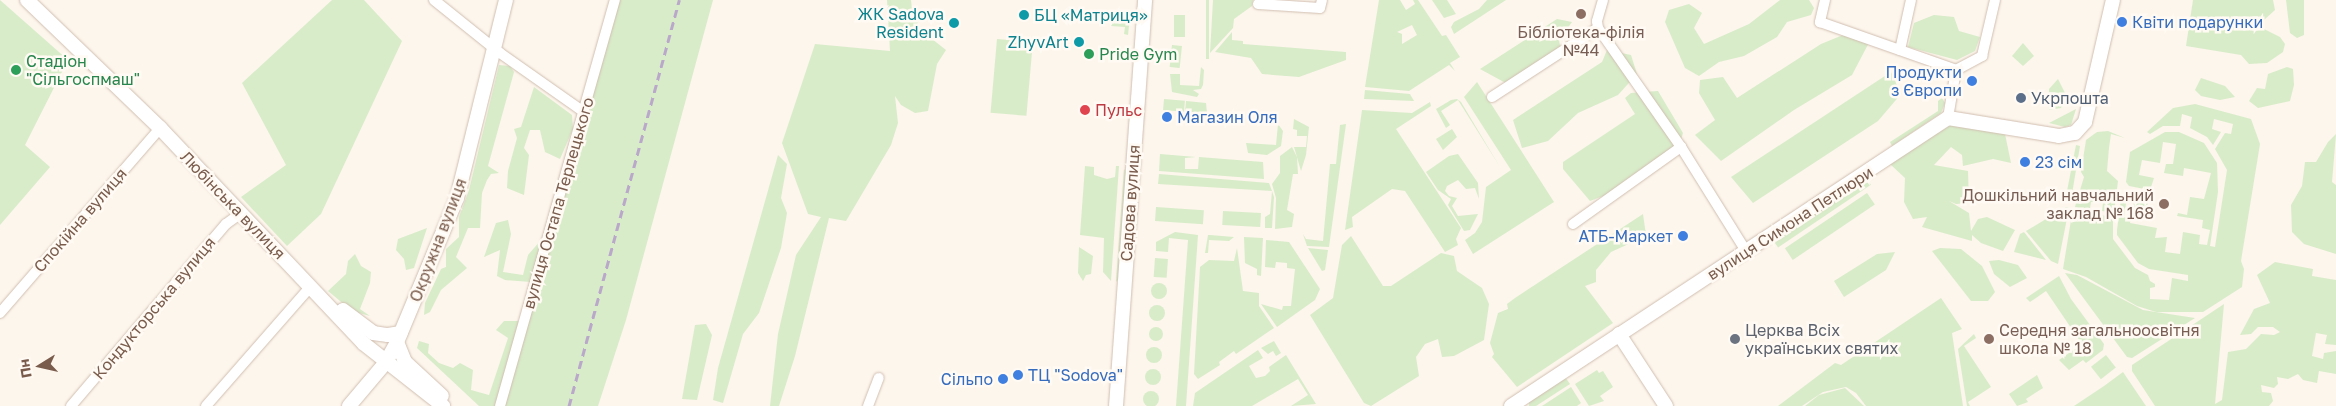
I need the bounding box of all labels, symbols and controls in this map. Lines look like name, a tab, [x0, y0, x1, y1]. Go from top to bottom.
place label: ЖК Sadova Resident	[858, 4, 944, 42]
place label: БЦ «Матриця»	[1034, 5, 1148, 25]
marker: Бібліотека-філія №44	[1575, 8, 1587, 20]
marker: БЦ «Матриця»	[1018, 9, 1030, 21]
place label: Квіти подарунки	[2132, 12, 2263, 32]
marker: Квіти подарунки	[2116, 16, 2128, 28]
marker: ЖК Sadova Resident	[948, 17, 960, 29]
place label: Бібліотека-філія №44	[1517, 22, 1645, 60]
place label: ZhyvArt	[1008, 32, 1069, 52]
marker: ZhyvArt	[1073, 36, 1085, 48]
place label: Pride Gym	[1099, 44, 1178, 64]
marker: Pride Gym	[1083, 48, 1095, 60]
place label: Стадіон "Сільгоспмаш"	[26, 51, 140, 89]
place label: Продукти з Європи	[1885, 62, 1962, 100]
marker: Стадіон "Сільгоспмаш"	[10, 64, 22, 76]
marker: Продукти з Європи	[1966, 75, 1978, 87]
place label: Укрпошта	[2031, 88, 2109, 108]
marker: Укрпошта	[2015, 92, 2027, 104]
street label: вулиця Остапа Терлецького	[519, 95, 597, 311]
place label: Пульс	[1095, 100, 1142, 120]
marker: Пульс	[1079, 104, 1091, 116]
place label: Магазин Оля	[1177, 107, 1278, 127]
marker: Магазин Оля	[1161, 111, 1173, 123]
street label: Садова вулиця	[1116, 144, 1144, 262]
street label: Любінська вулиця	[177, 147, 289, 263]
place label: 23 сім	[2035, 152, 2082, 172]
marker: 23 сім	[2019, 156, 2031, 168]
street label: вулиця Симона Петлюри	[1703, 162, 1877, 284]
street label: Спокійна вулиця	[30, 164, 130, 276]
street label: Окружна вулиця	[406, 175, 470, 305]
place label: Дошкільний навчальний заклад № 168	[1963, 185, 2154, 223]
marker: Дошкільний навчальний заклад № 168	[2158, 198, 2170, 210]
place label: АТБ-Маркет	[1578, 226, 1673, 246]
marker: АТБ-Маркет	[1677, 230, 1689, 242]
street label: Кондукторська вулиця	[89, 233, 219, 383]
place label: Церква Всіх українських святих	[1745, 320, 1898, 358]
place label: Середня загальноосвітня школа № 18	[1999, 320, 2200, 358]
marker: Церква Всіх українських святих	[1729, 333, 1741, 345]
marker: Середня загальноосвітня школа № 18	[1983, 333, 1995, 345]
north arrow	[15, 341, 65, 391]
text: Пн	[15, 358, 35, 380]
place label: ТЦ "Sodova"	[1028, 365, 1123, 385]
place label: Сільпо	[941, 369, 993, 389]
marker: ТЦ "Sodova"	[1012, 369, 1024, 381]
marker: Сільпо	[997, 373, 1009, 385]

